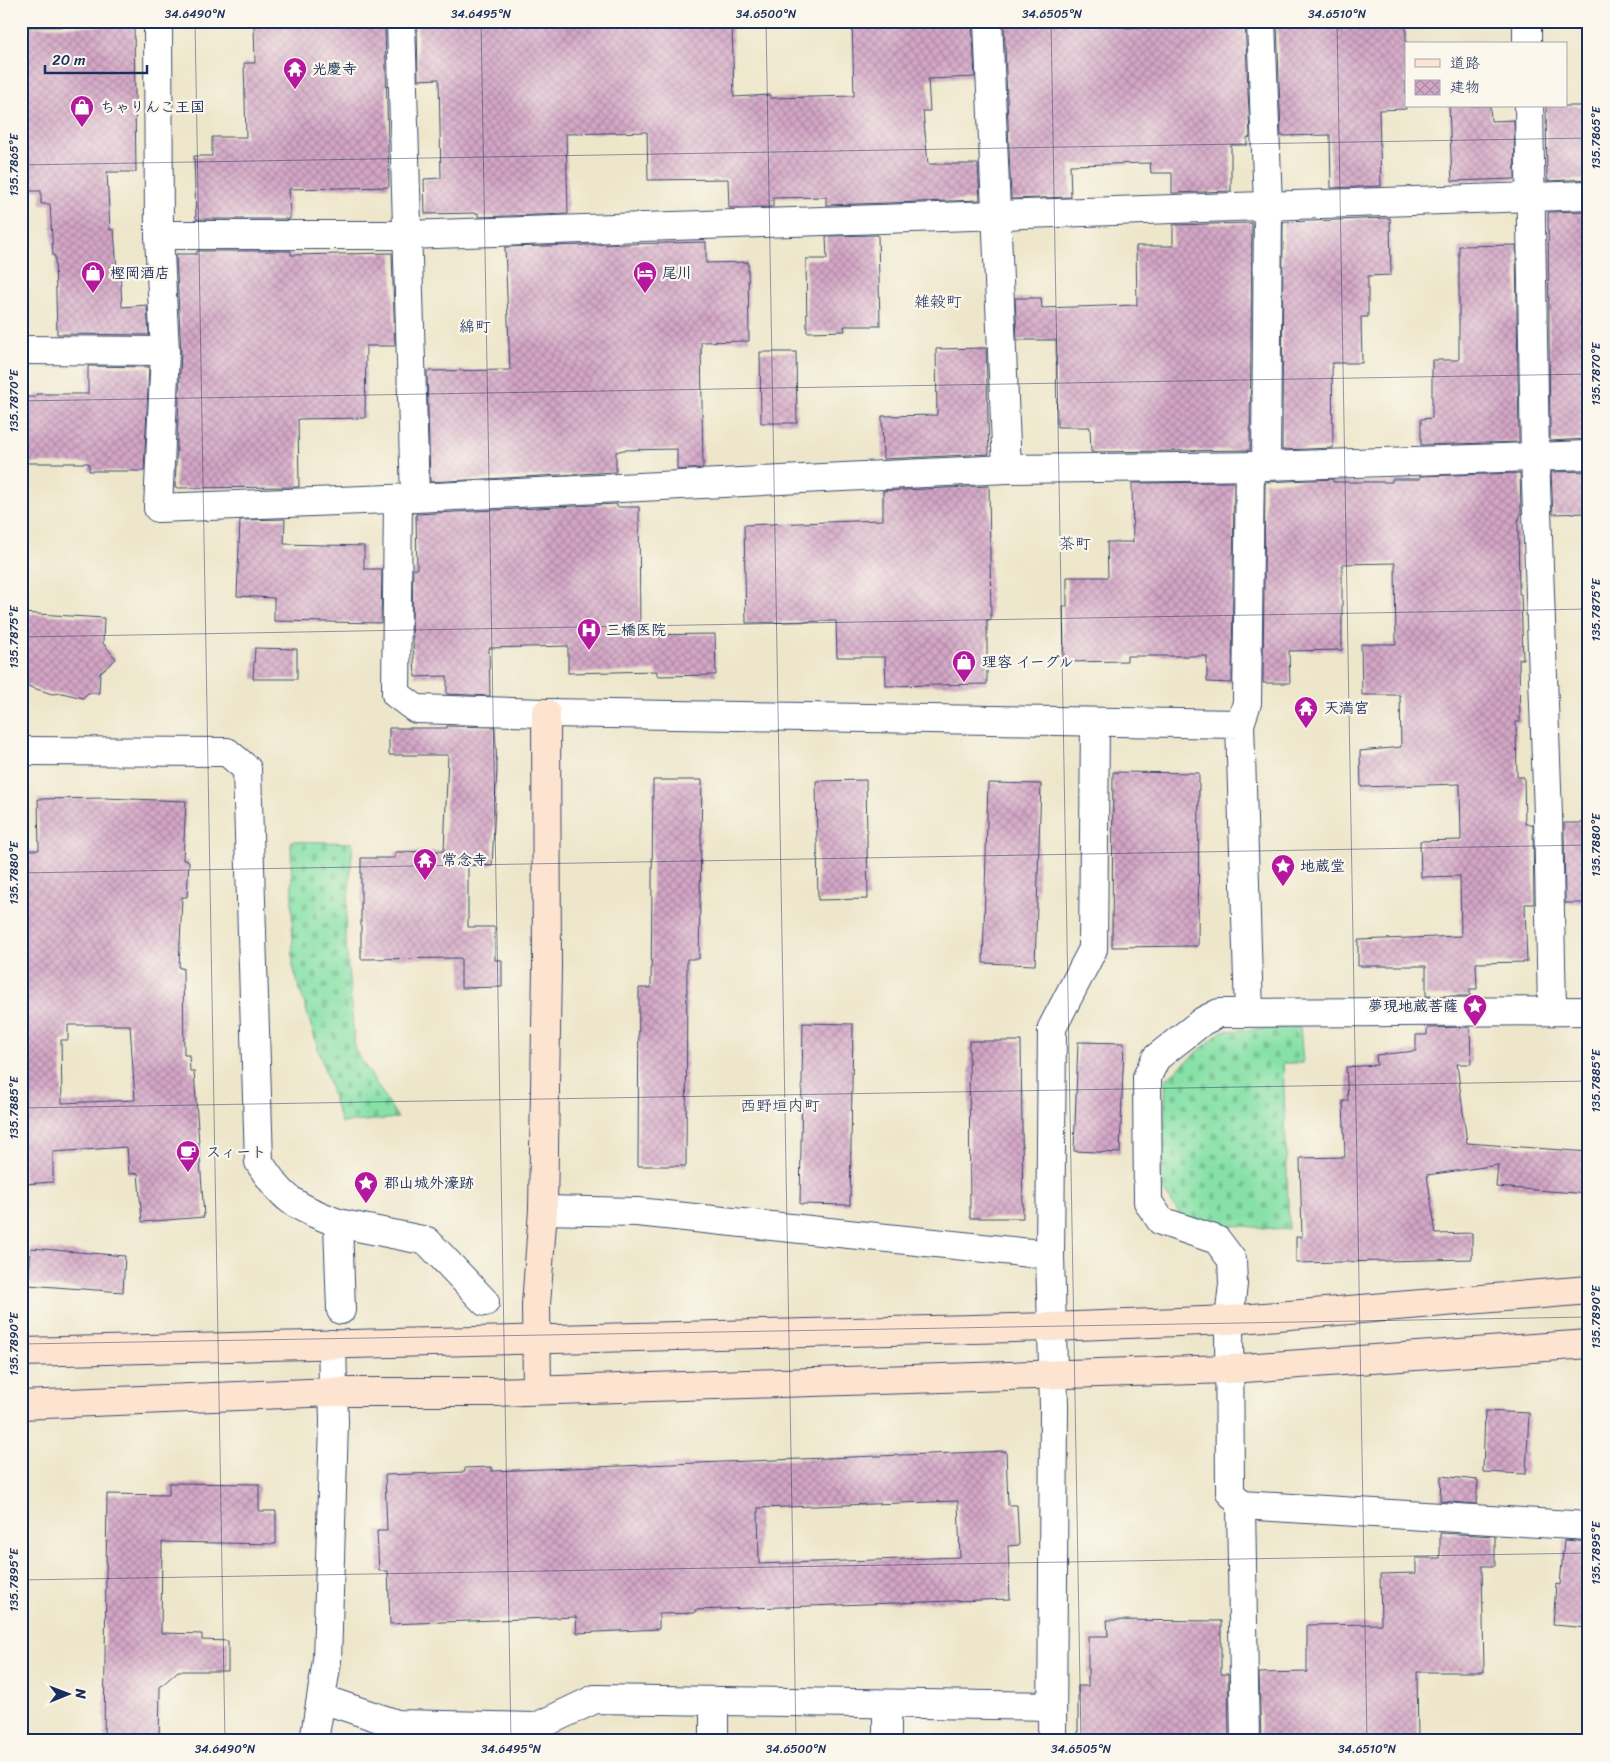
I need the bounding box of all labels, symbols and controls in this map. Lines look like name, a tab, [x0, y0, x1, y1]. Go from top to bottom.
text: 34.6490°N	[165, 3, 226, 25]
text: 34.6495°N	[451, 3, 512, 25]
text: 34.6500°N	[736, 3, 797, 25]
text: 34.6505°N	[1022, 3, 1083, 25]
text: 34.6510°N	[1308, 3, 1367, 25]
scale bar	[45, 42, 148, 74]
legend	[1405, 42, 1568, 108]
text: 20 m	[52, 47, 86, 73]
text: 道路	[1450, 50, 1480, 76]
temple icon: 光慶寺	[282, 56, 308, 90]
place label: 光慶寺	[312, 56, 357, 82]
text: 建物	[1450, 74, 1480, 100]
shop icon: ちゃりんこ王国	[69, 94, 95, 128]
place label: ちゃりんこ王国	[100, 94, 205, 120]
text: 135.7865°E	[1585, 105, 1607, 169]
text: 135.7865°E	[3, 132, 25, 196]
shop icon: 樫岡酒店	[80, 260, 106, 294]
place label: 樫岡酒店	[110, 260, 170, 286]
hotel icon: 尾川	[632, 260, 658, 294]
place label: 尾川	[662, 260, 692, 286]
district label: 雑穀町	[914, 287, 962, 316]
district label: 綿町	[459, 312, 491, 341]
text: 135.7870°E	[1585, 341, 1607, 406]
text: 135.7870°E	[3, 368, 25, 433]
district label: 茶町	[1059, 529, 1091, 558]
text: 135.7875°E	[1585, 577, 1607, 641]
text: 135.7875°E	[3, 604, 25, 668]
hospital icon: 三橋医院	[576, 617, 602, 651]
place label: 三橋医院	[606, 617, 666, 643]
shop icon: 理容 イーグル	[951, 649, 977, 683]
place label: 理容 イーグル	[982, 649, 1074, 675]
temple icon: 天満宮	[1293, 695, 1319, 729]
place label: 天満宮	[1324, 695, 1369, 721]
text: 135.7880°E	[1585, 812, 1607, 877]
text: 135.7880°E	[3, 840, 25, 905]
temple icon: 常念寺	[412, 847, 438, 881]
place label: 常念寺	[442, 847, 487, 873]
place icon: 地蔵堂	[1270, 853, 1296, 887]
place label: 地蔵堂	[1300, 853, 1345, 879]
place label: 夢現地蔵菩薩	[1368, 993, 1458, 1019]
place icon: 夢現地蔵菩薩	[1462, 993, 1488, 1027]
text: 135.7885°E	[1585, 1048, 1607, 1113]
text: 135.7885°E	[3, 1075, 25, 1140]
district label: 西野垣内町	[740, 1091, 820, 1120]
cafe icon: スィート	[175, 1139, 201, 1173]
place label: スィート	[206, 1139, 266, 1165]
place icon: 郡山城外濠跡	[353, 1170, 379, 1204]
place label: 郡山城外濠跡	[384, 1170, 474, 1196]
text: 135.7890°E	[1585, 1284, 1607, 1349]
text: 135.7890°E	[3, 1311, 25, 1376]
text: 135.7895°E	[1585, 1520, 1607, 1585]
text: 135.7895°E	[3, 1547, 25, 1612]
north arrow	[42, 1670, 92, 1720]
text: N	[68, 1688, 93, 1699]
text: 34.6490°N	[195, 1738, 256, 1760]
text: 34.6495°N	[481, 1738, 542, 1760]
text: 34.6500°N	[766, 1738, 827, 1760]
text: 34.6505°N	[1051, 1738, 1112, 1760]
text: 34.6510°N	[1338, 1738, 1397, 1760]

